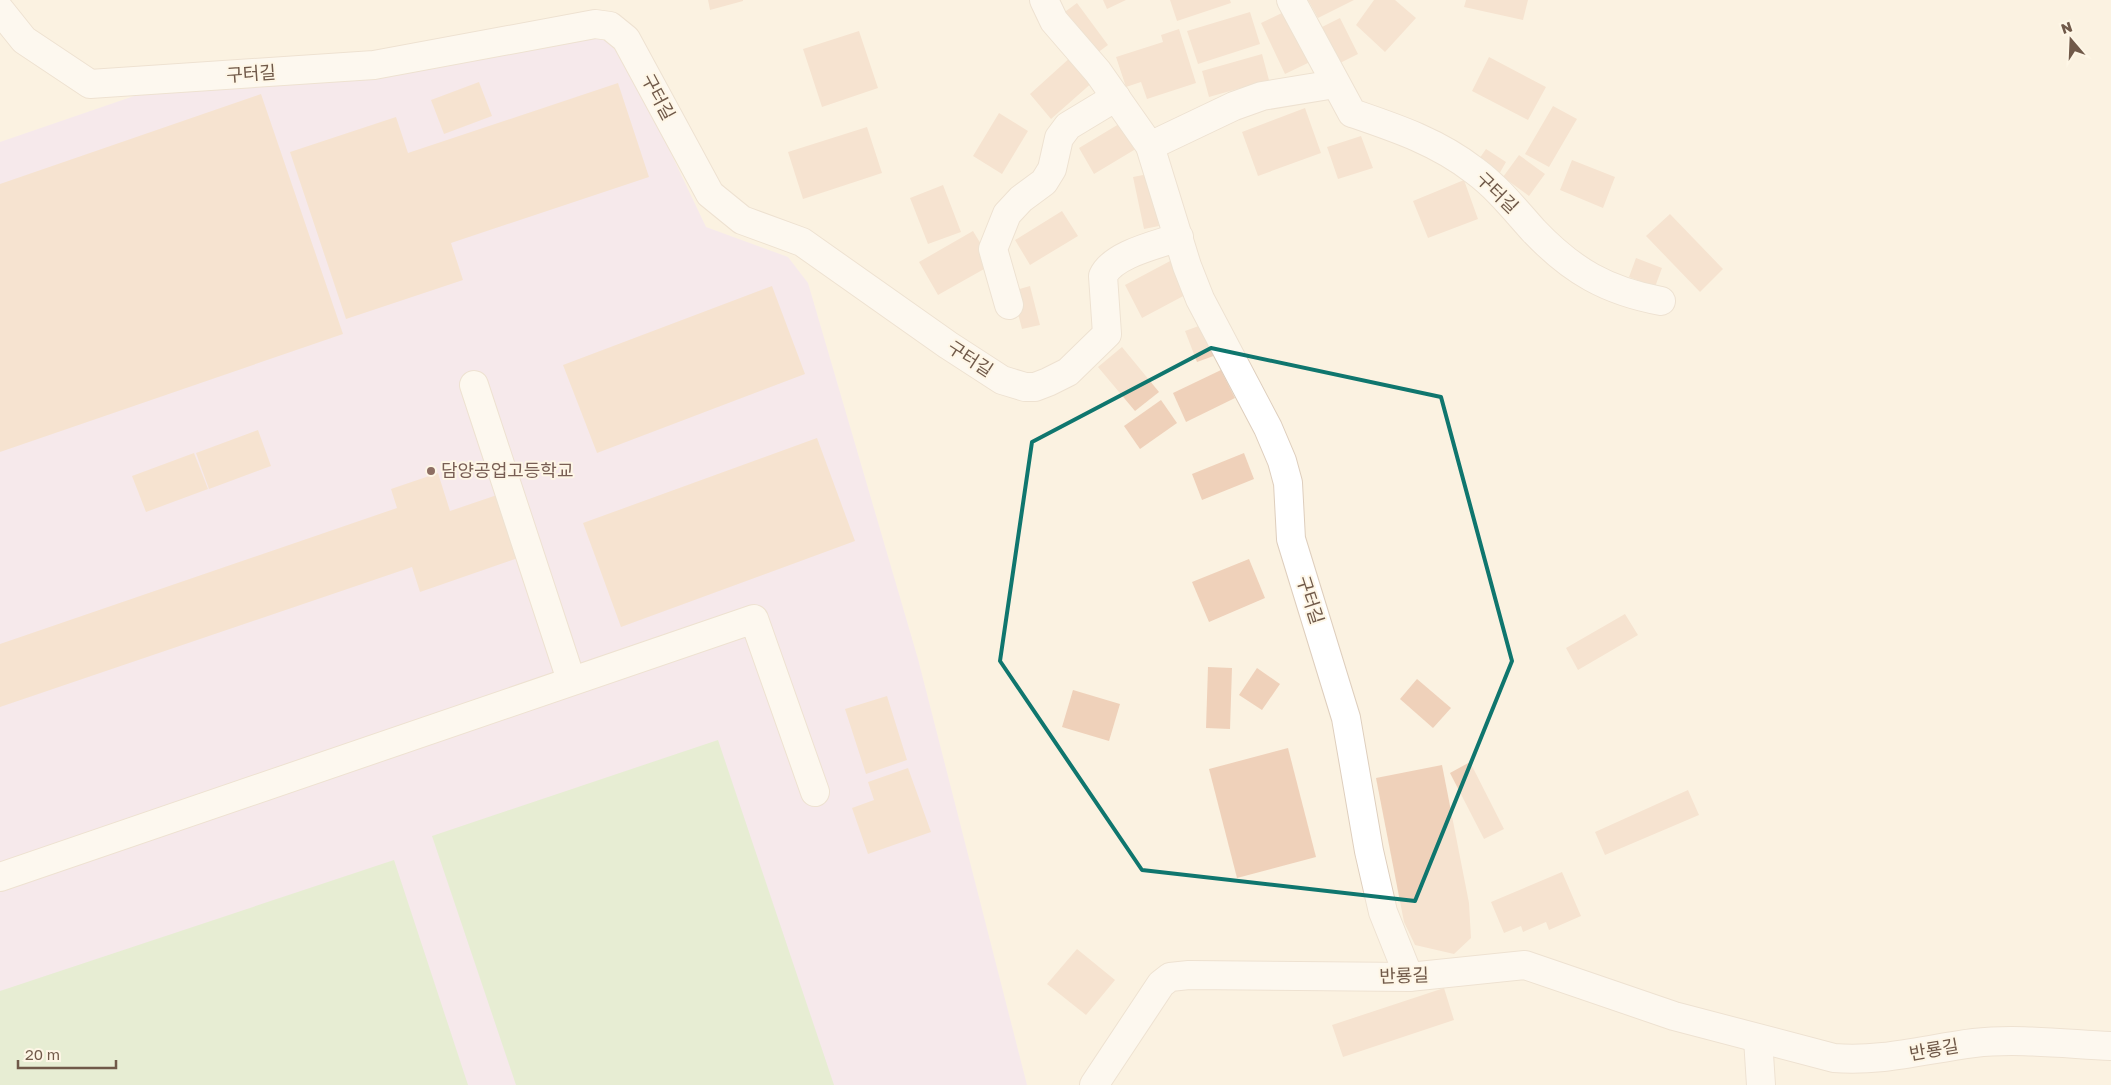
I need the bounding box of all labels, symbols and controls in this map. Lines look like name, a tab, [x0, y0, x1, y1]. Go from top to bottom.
north arrow	[2046, 15, 2096, 65]
text: N	[2059, 17, 2074, 37]
street label: 구터길	[225, 60, 276, 86]
street label: 구터길	[638, 69, 680, 124]
street label: 구터길	[1472, 167, 1523, 217]
street label: 구터길	[944, 335, 997, 381]
place label: 담양공업고등학교	[441, 459, 573, 481]
marker: 담양공업고등학교	[425, 465, 437, 477]
street label: 구터길	[1293, 573, 1329, 627]
street label: 반룡길	[1379, 963, 1429, 987]
street label: 반룡길	[1907, 1034, 1960, 1064]
scale bar	[18, 1038, 115, 1070]
text: 20 m	[25, 1045, 60, 1063]

